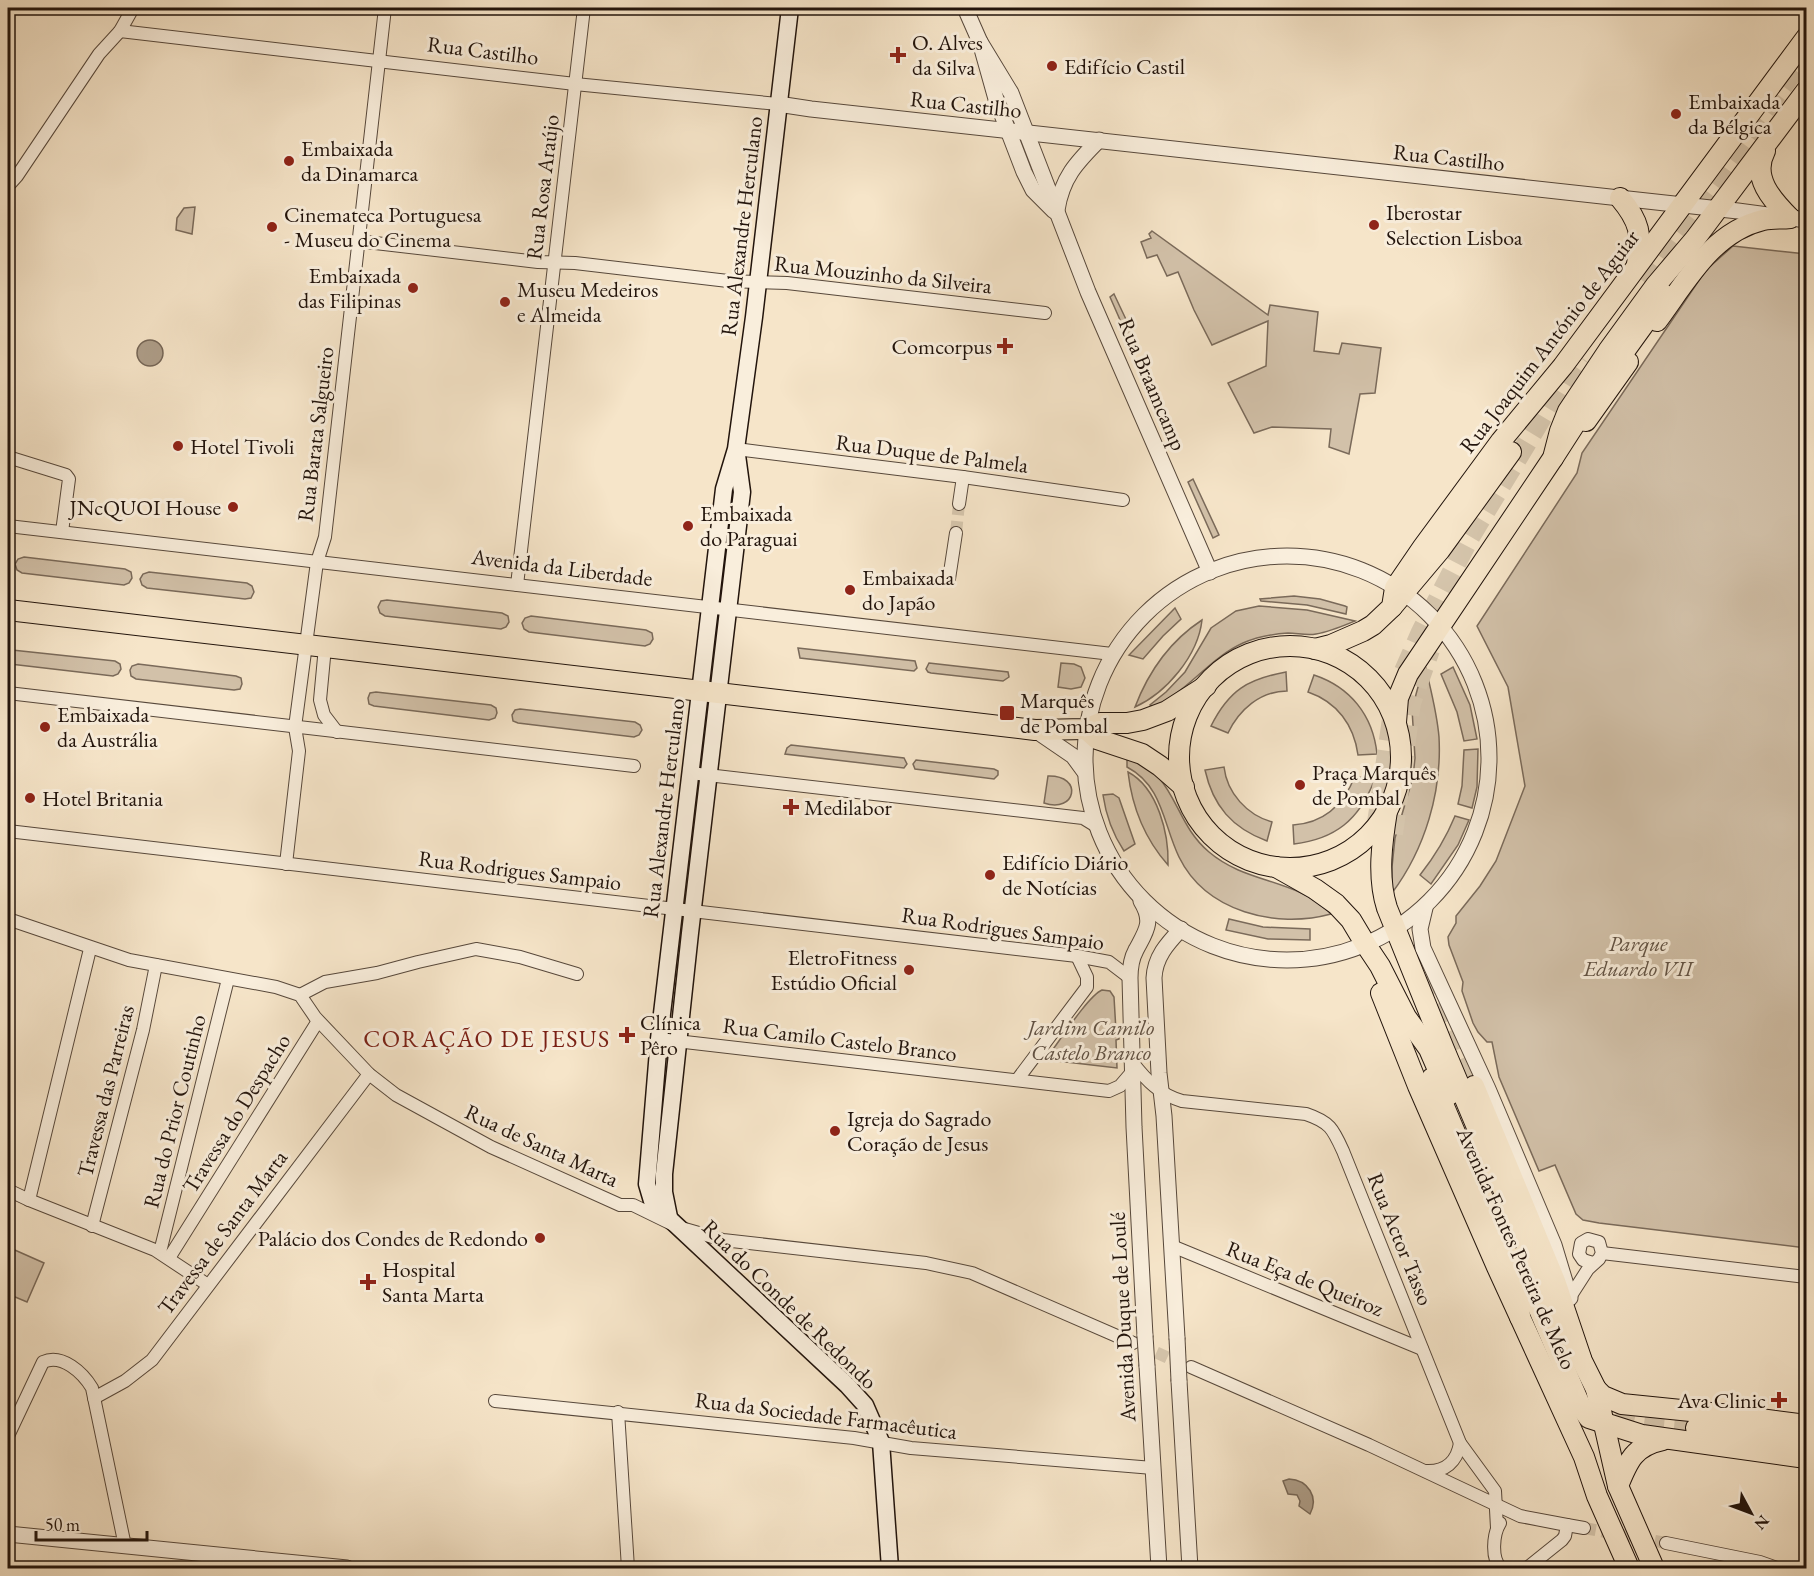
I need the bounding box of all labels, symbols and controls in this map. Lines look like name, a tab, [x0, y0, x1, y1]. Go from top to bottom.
place label: O. Alves da Silva	[912, 28, 983, 82]
street label: Rua Castilho	[426, 29, 540, 72]
marker: O. Alves da Silva	[889, 46, 907, 64]
place label: Edifício Castil	[1064, 52, 1185, 81]
marker: Edifício Castil	[1045, 59, 1059, 73]
street label: Rua Castilho	[909, 84, 1023, 125]
place label: Embaixada da Bélgica	[1688, 87, 1781, 141]
marker: Embaixada da Bélgica	[1669, 107, 1683, 121]
street label: Rua Rosa Araújo	[519, 113, 566, 261]
street label: Rua Alexandre Herculano	[714, 114, 769, 338]
place label: Embaixada da Dinamarca	[301, 134, 419, 188]
street label: Rua Castilho	[1392, 137, 1506, 178]
marker: Embaixada da Dinamarca	[282, 154, 296, 168]
place label: Iberostar Selection Lisboa	[1386, 198, 1523, 252]
place label: Cinemateca Portuguesa - Museu do Cinema	[284, 200, 482, 254]
marker: Iberostar Selection Lisboa	[1367, 218, 1381, 232]
marker: Cinemateca Portuguesa - Museu do Cinema	[265, 220, 279, 234]
street label: Rua Joaquim António de Aguiar	[1453, 223, 1646, 459]
street label: Rua Mouzinho da Silveira	[773, 249, 993, 300]
place label: Embaixada das Filipinas	[298, 261, 401, 315]
place label: Museu Medeiros e Almeida	[517, 275, 658, 329]
marker: Embaixada das Filipinas	[406, 281, 420, 295]
marker: Museu Medeiros e Almeida	[498, 295, 512, 309]
street label: Rua Braamcamp	[1112, 313, 1194, 455]
place label: Comcorpus	[892, 332, 992, 361]
marker: Comcorpus	[996, 337, 1014, 355]
street label: Rua Barata Salgueiro	[290, 345, 341, 523]
street label: Rua Duque de Palmela	[834, 427, 1030, 480]
place label: Hotel Tivoli	[190, 432, 294, 461]
marker: Hotel Tivoli	[171, 439, 185, 453]
place label: JNcQUOI House	[67, 493, 221, 522]
place label: Embaixada do Paraguai	[700, 499, 798, 553]
marker: JNcQUOI House	[226, 500, 240, 514]
marker: Embaixada do Paraguai	[681, 519, 695, 533]
street label: Avenida da Liberdade	[469, 542, 654, 593]
place label: Embaixada do Japão	[862, 563, 955, 617]
marker: Embaixada do Japão	[843, 583, 857, 597]
place label: Marquês de Pombal	[1020, 686, 1108, 740]
street label: Rua Alexandre Herculano	[636, 696, 691, 920]
place label: Embaixada da Austrália	[57, 700, 158, 754]
marker: Marquês de Pombal	[998, 704, 1016, 722]
marker: Embaixada da Austrália	[38, 720, 52, 734]
place label: Praça Marquês de Pombal	[1312, 758, 1436, 812]
marker: Praça Marquês de Pombal	[1293, 778, 1307, 792]
place label: Hotel Britania	[42, 784, 163, 813]
marker: Hotel Britania	[23, 791, 37, 805]
place label: Medilabor	[804, 793, 893, 822]
marker: Medilabor	[782, 798, 800, 816]
street label: Rua Rodrigues Sampaio	[417, 844, 623, 897]
place label: Edifício Diário de Notícias	[1002, 848, 1128, 902]
marker: Edifício Diário de Notícias	[983, 868, 997, 882]
street label: Rua Rodrigues Sampaio	[900, 900, 1106, 957]
park label: Parque Eduardo VII	[1583, 929, 1695, 983]
place label: EletroFitness Estúdio Oficial	[771, 943, 897, 997]
marker: EletroFitness Estúdio Oficial	[902, 963, 916, 977]
street label: Travessa das Parreiras	[70, 1002, 141, 1180]
place label: Clínica Pêro	[640, 1008, 701, 1062]
street label: Rua do Prior Coutinho	[136, 1011, 213, 1211]
street label: Rua Camilo Castelo Branco	[721, 1011, 959, 1068]
park label: Jardim Camilo Castelo Branco	[1023, 1013, 1154, 1067]
district label: CORAÇÃO DE JESUS	[363, 1023, 611, 1054]
marker: Clínica Pêro	[618, 1026, 636, 1044]
street label: Travessa do Despacho	[176, 1028, 297, 1199]
street label: Rua de Santa Marta	[460, 1097, 624, 1194]
place label: Igreja do Sagrado Coração de Jesus	[847, 1104, 991, 1158]
street label: Avenida Fontes Pereira de Melo	[1450, 1121, 1583, 1374]
marker: Igreja do Sagrado Coração de Jesus	[828, 1124, 842, 1138]
street label: Travessa de Santa Marta	[151, 1144, 294, 1321]
street label: Rua Actor Tasso	[1361, 1169, 1440, 1310]
street label: Avenida Duque de Loulé	[1102, 1211, 1143, 1424]
street label: Rua do Conde de Redondo	[696, 1213, 884, 1396]
place label: Palácio dos Condes de Redondo	[258, 1224, 528, 1253]
marker: Palácio dos Condes de Redondo	[533, 1231, 547, 1245]
street label: Rua Eça de Queiroz	[1222, 1234, 1388, 1323]
place label: Hospital Santa Marta	[382, 1255, 484, 1309]
marker: Hospital Santa Marta	[359, 1273, 377, 1291]
street label: Rua da Sociedade Farmacêutica	[693, 1385, 959, 1446]
place label: Ava Clinic	[1677, 1386, 1766, 1415]
marker: Ava Clinic	[1770, 1391, 1788, 1409]
north arrow	[1721, 1483, 1781, 1543]
scale bar	[36, 1504, 147, 1542]
text: N	[1750, 1511, 1774, 1534]
text: 50 m	[45, 1513, 80, 1536]

